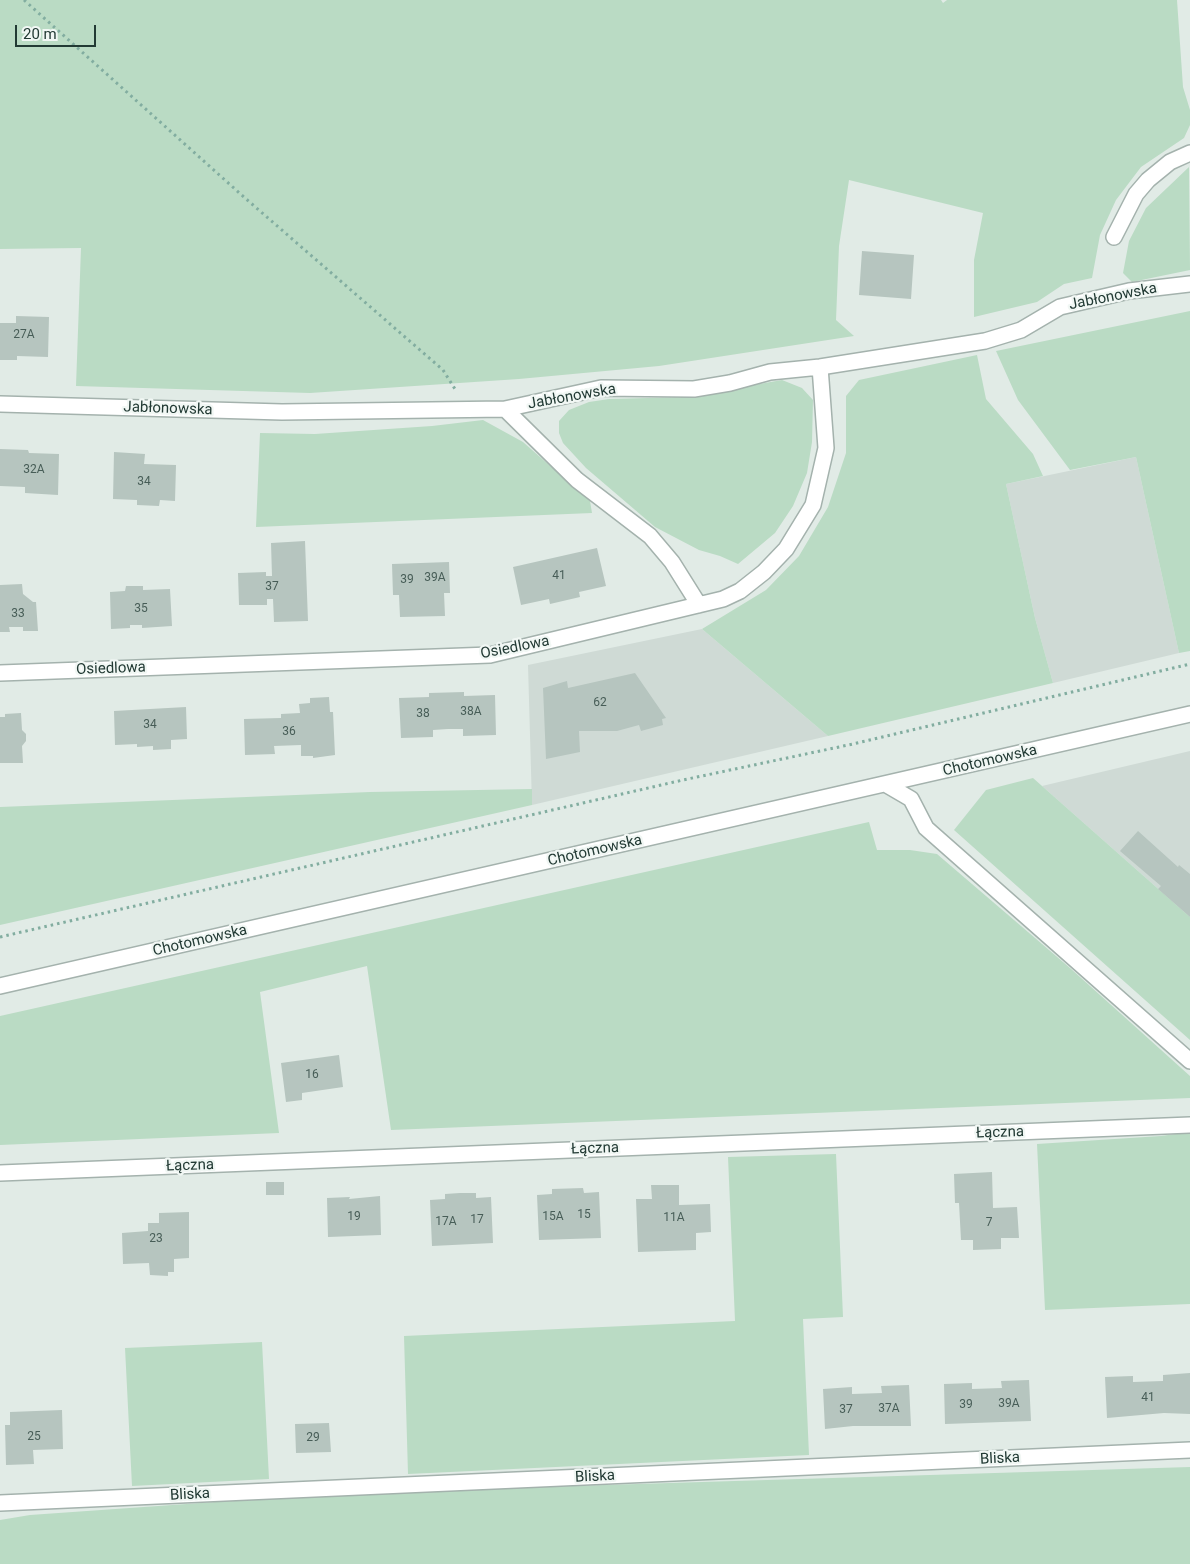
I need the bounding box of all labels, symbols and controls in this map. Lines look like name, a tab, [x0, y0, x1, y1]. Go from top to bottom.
scale bar	[18, 15, 99, 47]
text: 20 m	[23, 25, 57, 43]
street label: Jabłonowska	[1068, 280, 1158, 314]
house number: 27A	[13, 328, 35, 342]
street label: Jabłonowska	[527, 380, 617, 414]
street label: Jabłonowska	[123, 398, 213, 420]
house number: 32A	[23, 463, 45, 477]
house number: 34	[137, 475, 151, 489]
house number: 41	[552, 569, 566, 583]
house number: 39A	[424, 571, 446, 585]
house number: 39	[400, 573, 414, 587]
house number: 37	[265, 580, 279, 594]
house number: 35	[134, 602, 148, 616]
house number: 33	[11, 607, 25, 621]
street label: Osiedlowa	[479, 633, 551, 663]
street label: Osiedlowa	[76, 659, 146, 679]
house number: 62	[593, 696, 607, 710]
house number: 38A	[460, 705, 482, 719]
house number: 38	[416, 707, 430, 721]
house number: 34	[143, 718, 157, 732]
house number: 36	[282, 725, 296, 739]
street label: Chotomowska	[941, 741, 1039, 781]
street label: Chotomowska	[546, 831, 644, 871]
street label: Chotomowska	[151, 921, 249, 961]
house number: 16	[305, 1068, 319, 1082]
street label: Łączna	[976, 1123, 1024, 1143]
street label: Łączna	[571, 1139, 619, 1159]
street label: Łączna	[166, 1156, 214, 1176]
house number: 15	[577, 1208, 591, 1222]
house number: 19	[347, 1210, 361, 1224]
house number: 15A	[542, 1210, 564, 1224]
house number: 11A	[663, 1211, 685, 1225]
house number: 17	[470, 1213, 484, 1227]
house number: 17A	[435, 1215, 457, 1229]
house number: 7	[986, 1216, 992, 1230]
house number: 23	[149, 1232, 163, 1246]
house number: 41	[1141, 1391, 1155, 1405]
house number: 39A	[998, 1397, 1020, 1411]
house number: 39	[959, 1398, 973, 1412]
house number: 37A	[878, 1402, 900, 1416]
house number: 37	[839, 1403, 853, 1417]
house number: 25	[27, 1430, 41, 1444]
house number: 29	[306, 1431, 320, 1445]
street label: Bliska	[979, 1449, 1021, 1469]
street label: Bliska	[574, 1467, 616, 1487]
street label: Bliska	[169, 1485, 211, 1505]

